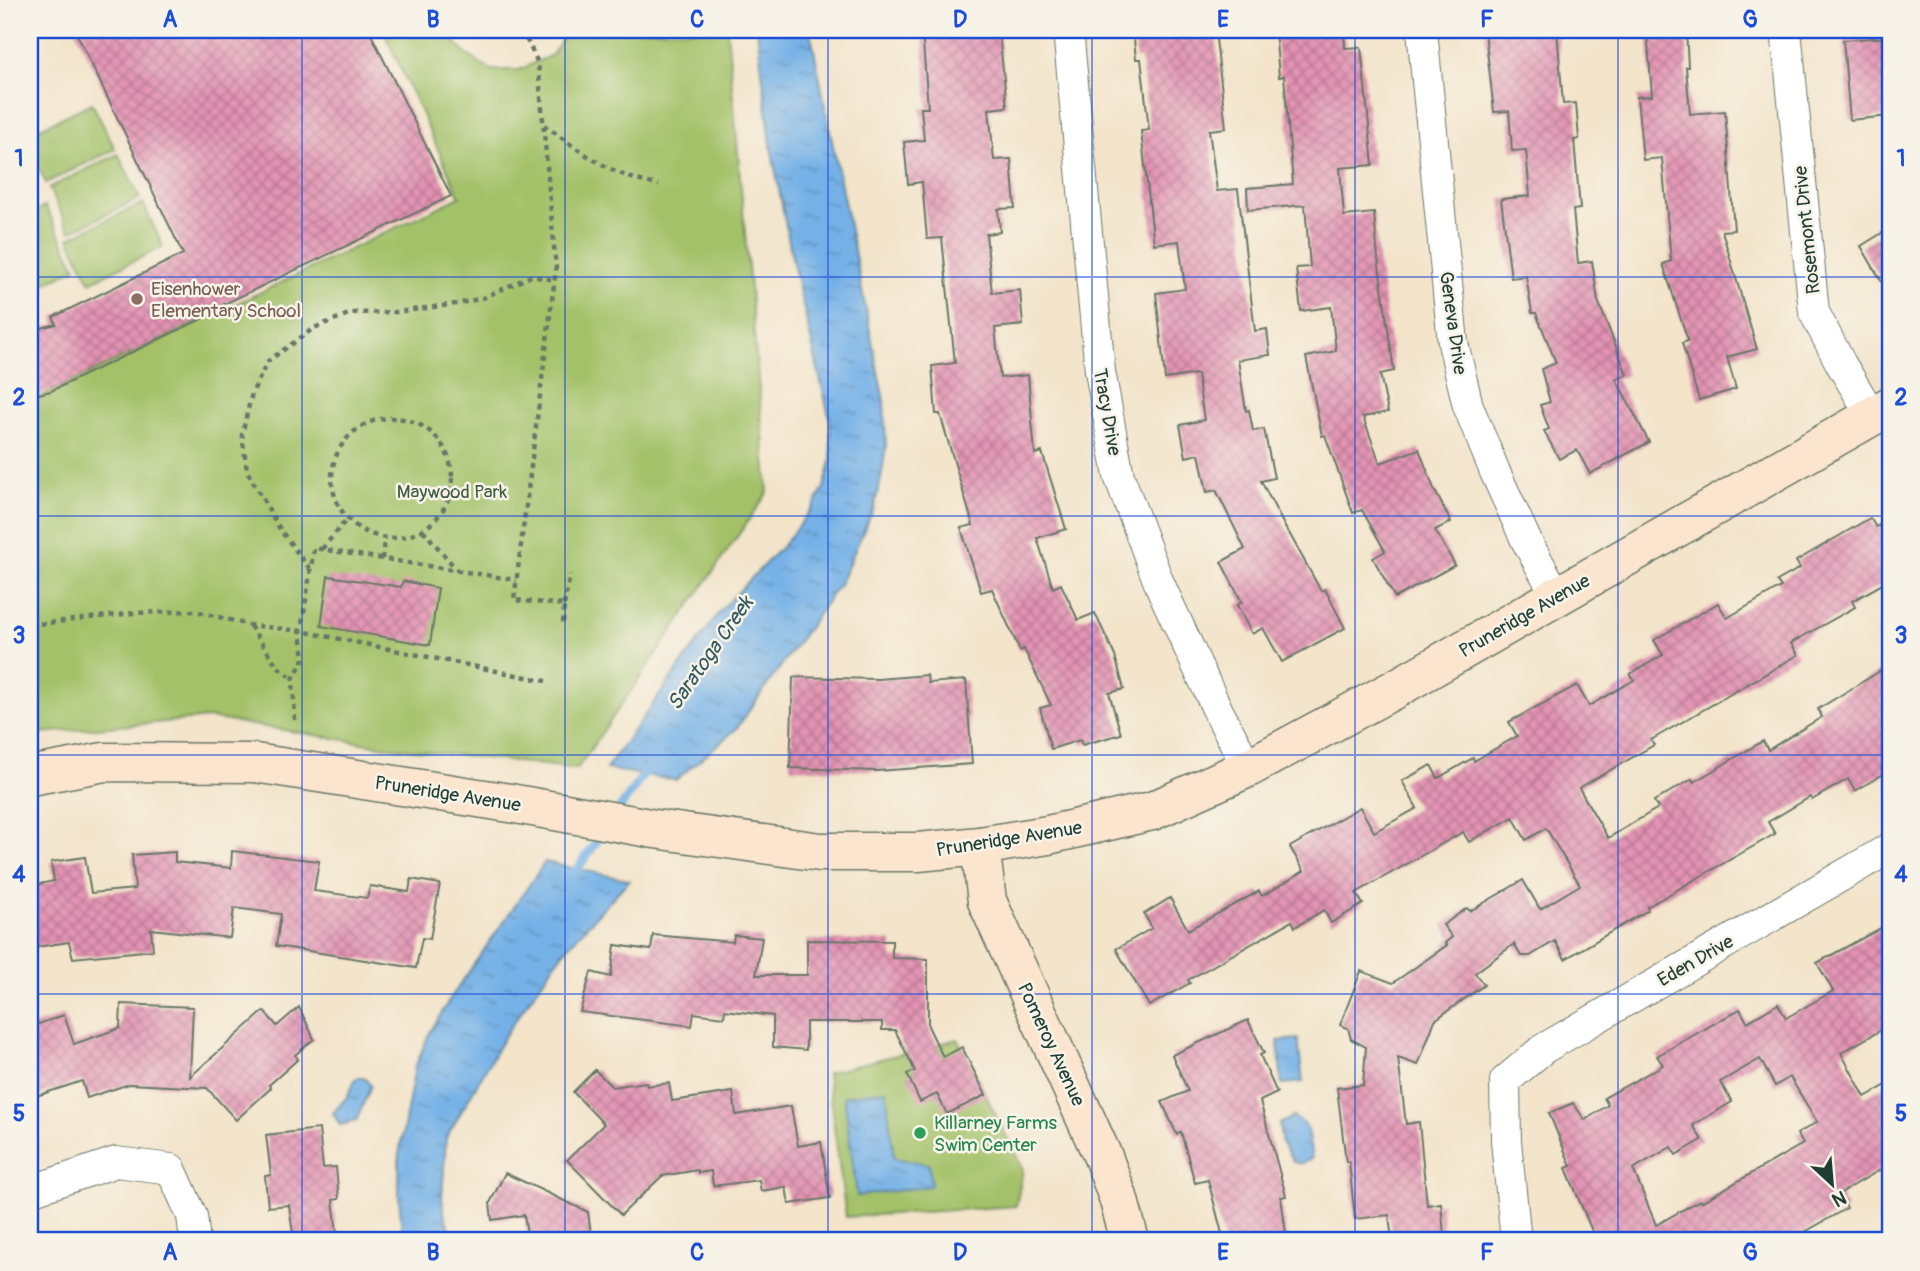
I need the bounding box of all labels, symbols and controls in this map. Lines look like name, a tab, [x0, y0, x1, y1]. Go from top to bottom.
text: A	[163, 5, 178, 34]
text: B	[426, 5, 440, 34]
text: C	[690, 5, 704, 34]
text: D	[953, 5, 967, 34]
text: E	[1217, 5, 1229, 34]
text: F	[1480, 5, 1494, 34]
text: G	[1742, 5, 1758, 34]
text: 1	[15, 144, 24, 173]
text: 1	[1897, 144, 1906, 173]
street label: Rosemont Drive	[1788, 164, 1826, 295]
street label: Geneva Drive	[1434, 270, 1472, 377]
place label: Eisenhower Elementary School	[151, 277, 301, 323]
marker: Eisenhower Elementary School	[129, 291, 145, 307]
street label: Tracy Drive	[1088, 367, 1127, 458]
text: 2	[13, 383, 26, 412]
text: 2	[1895, 383, 1908, 412]
park label: Maywood Park	[397, 480, 507, 504]
street label: Pruneridge Avenue	[1455, 568, 1595, 663]
water label: Saratoga Creek	[661, 589, 761, 715]
text: 3	[13, 621, 25, 650]
text: 3	[1895, 621, 1907, 650]
street label: Pruneridge Avenue	[373, 771, 523, 817]
street label: Pruneridge Avenue	[934, 816, 1084, 862]
text: 4	[12, 860, 26, 889]
text: 4	[1894, 860, 1908, 889]
street label: Eden Drive	[1653, 929, 1738, 992]
street label: Pomeroy Avenue	[1012, 979, 1090, 1111]
text: 5	[13, 1099, 25, 1128]
text: 5	[1895, 1099, 1907, 1128]
place label: Killarney Farms Swim Center	[934, 1111, 1057, 1157]
marker: Killarney Farms Swim Center	[912, 1125, 928, 1141]
north arrow	[1798, 1148, 1868, 1218]
text: N	[1828, 1185, 1850, 1212]
text: A	[163, 1238, 178, 1267]
text: B	[426, 1238, 440, 1267]
text: C	[690, 1238, 704, 1267]
text: D	[953, 1238, 967, 1267]
text: E	[1217, 1238, 1229, 1267]
text: F	[1480, 1238, 1494, 1267]
text: G	[1742, 1238, 1758, 1267]

